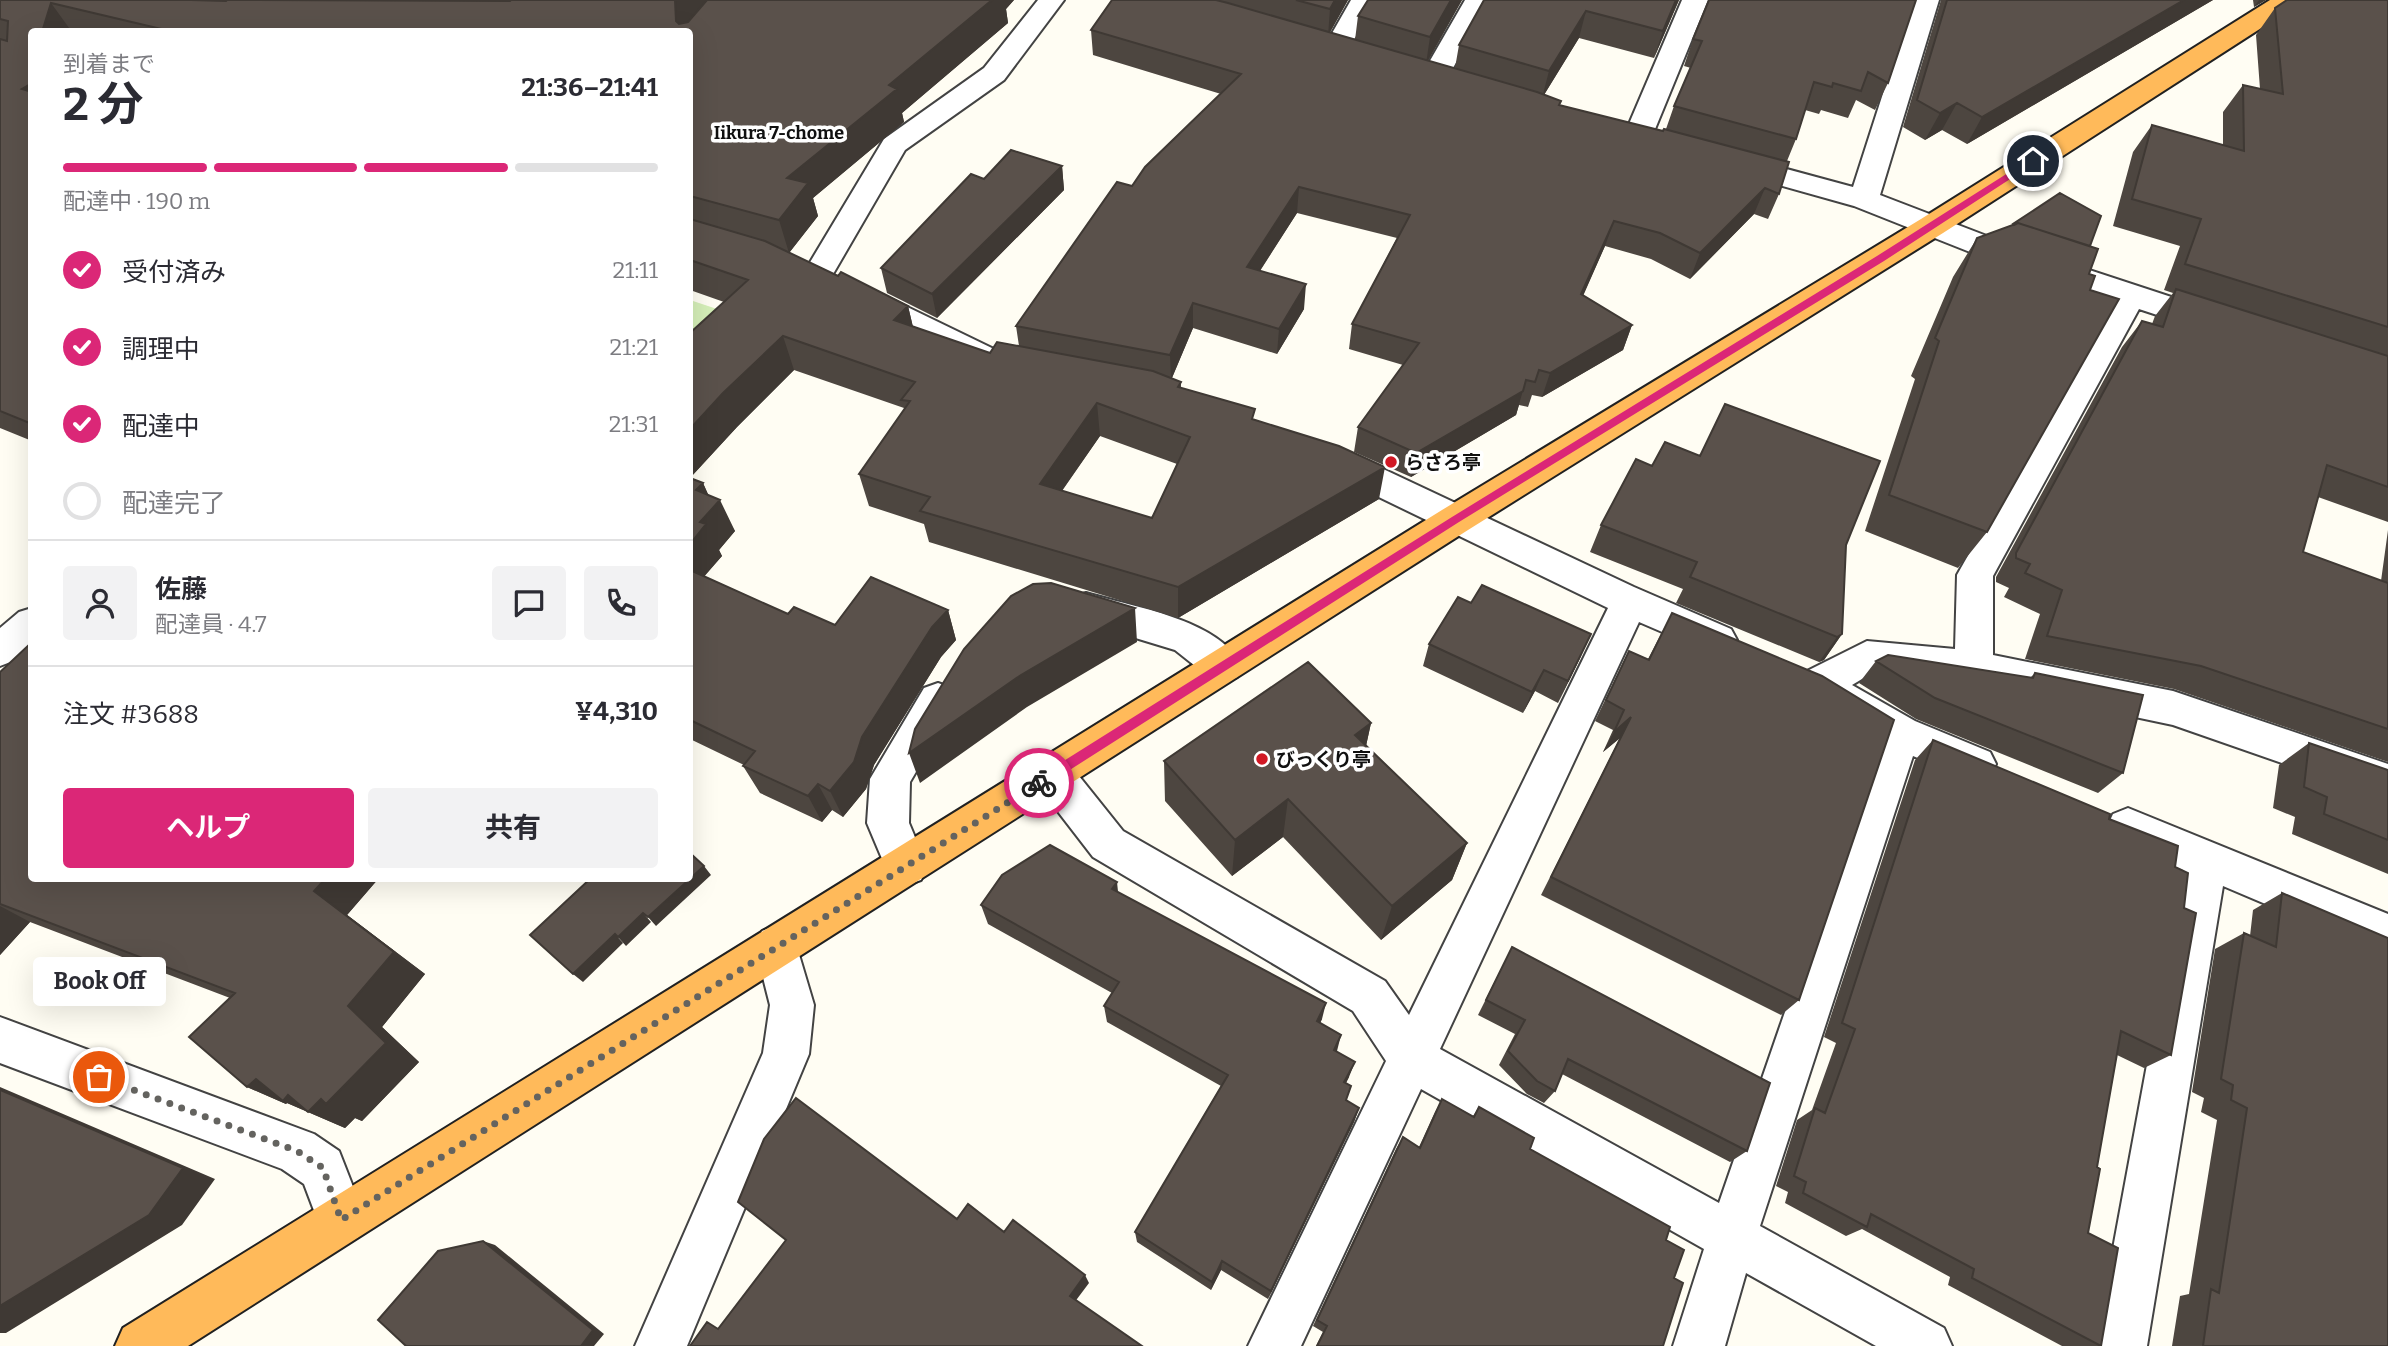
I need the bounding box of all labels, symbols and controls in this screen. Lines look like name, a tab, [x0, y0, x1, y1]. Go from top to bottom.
text: 到着まで	[63, 50, 155, 78]
text: 21:36–21:41	[521, 72, 658, 103]
text: 2 分	[63, 77, 143, 132]
district label: Iikura 7-chome	[714, 122, 844, 144]
pin	[2003, 131, 2063, 191]
icon: home	[2014, 142, 2052, 180]
text: 配達中 · 190 m	[63, 187, 210, 215]
icon: check	[63, 251, 101, 289]
text: 21:11	[613, 256, 658, 284]
text: 受付済み	[122, 257, 226, 288]
icon: check	[63, 328, 101, 366]
text: 21:21	[609, 333, 658, 361]
text: 調理中	[122, 334, 200, 365]
icon: check	[63, 405, 101, 443]
text: 21:31	[609, 410, 658, 438]
text: 配達中	[122, 411, 200, 442]
place label: らさろ亭	[1405, 451, 1481, 474]
marker: らさろ亭	[1383, 454, 1399, 470]
text: 配達完了	[122, 488, 226, 519]
button: person	[63, 566, 137, 640]
button: chat	[492, 566, 566, 640]
button: phone	[584, 566, 658, 640]
text: 佐藤	[155, 574, 207, 605]
text: 配達員 · 4.7	[155, 610, 267, 638]
text: ¥4,310	[575, 696, 658, 727]
text: 注文 #3688	[63, 699, 199, 730]
courier	[1004, 748, 1074, 818]
place label: びっくり亭	[1276, 748, 1371, 771]
marker: びっくり亭	[1254, 751, 1270, 767]
icon: bike	[1020, 764, 1058, 802]
button: ヘルプ	[63, 788, 354, 868]
button: 共有	[368, 788, 658, 868]
callout: Book Off	[32, 958, 166, 1007]
text: Book Off	[53, 967, 146, 995]
pin	[69, 1047, 129, 1107]
icon: bag	[80, 1058, 118, 1096]

